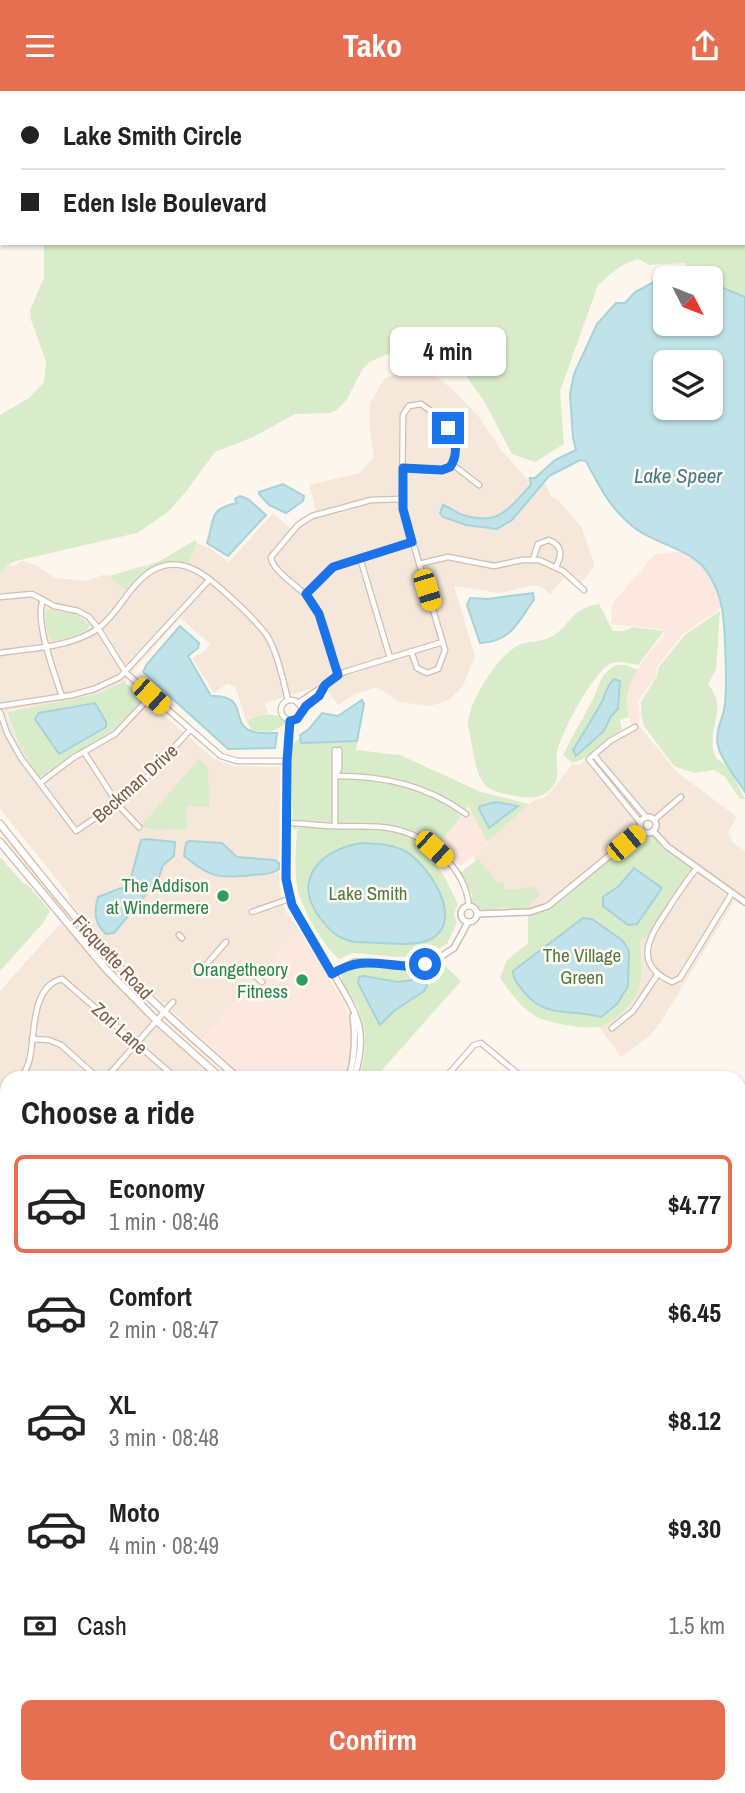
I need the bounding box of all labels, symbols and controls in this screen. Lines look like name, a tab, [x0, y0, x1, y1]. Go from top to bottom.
text: Tako	[343, 24, 402, 67]
icon: menu	[21, 27, 59, 65]
icon: share	[686, 27, 724, 65]
text: Lake Smith Circle	[63, 118, 242, 153]
text: Eden Isle Boulevard	[63, 185, 267, 220]
north arrow	[653, 266, 723, 336]
map controls	[653, 266, 723, 420]
callout: 4 min	[390, 327, 506, 375]
text: 4 min	[423, 336, 473, 367]
button: layers	[653, 350, 723, 420]
route end	[432, 412, 464, 444]
water label: Lake Speer	[634, 461, 723, 490]
car	[411, 567, 444, 613]
car	[129, 674, 174, 718]
street label: Beckman Drive	[87, 738, 183, 828]
car	[604, 821, 649, 865]
car	[412, 827, 457, 871]
place label: The Addison at Windermere	[106, 872, 209, 920]
park label: Lake Smith	[329, 880, 407, 906]
marker: The Addison at Windermere	[215, 888, 231, 904]
street label: Ficquette Road	[67, 909, 159, 1005]
park label: The Village Green	[543, 942, 621, 990]
route start	[409, 948, 441, 980]
place label: Orangetheory Fitness	[193, 956, 288, 1004]
marker: Orangetheory Fitness	[294, 972, 310, 988]
street label: Zori Lane	[87, 996, 153, 1060]
text: Choose a ride	[21, 1091, 195, 1134]
text: Economy	[109, 1171, 205, 1206]
icon: car	[25, 1173, 88, 1236]
text: $4.77	[668, 1187, 721, 1222]
text: 1 min · 08:46	[109, 1206, 219, 1237]
text: Comfort	[109, 1279, 192, 1314]
icon: car	[25, 1281, 88, 1344]
text: $6.45	[668, 1295, 721, 1330]
text: 2 min · 08:47	[109, 1314, 219, 1345]
text: XL	[109, 1387, 136, 1422]
icon: car	[25, 1389, 88, 1452]
text: $8.12	[668, 1403, 721, 1438]
text: 3 min · 08:48	[109, 1422, 219, 1453]
text: Moto	[109, 1495, 160, 1530]
icon: car	[25, 1497, 88, 1560]
text: $9.30	[668, 1511, 721, 1546]
text: 4 min · 08:49	[109, 1530, 219, 1561]
icon: cash	[21, 1607, 59, 1645]
text: Cash	[77, 1608, 127, 1643]
text: 1.5 km	[668, 1610, 725, 1641]
button: Confirm	[21, 1700, 725, 1780]

